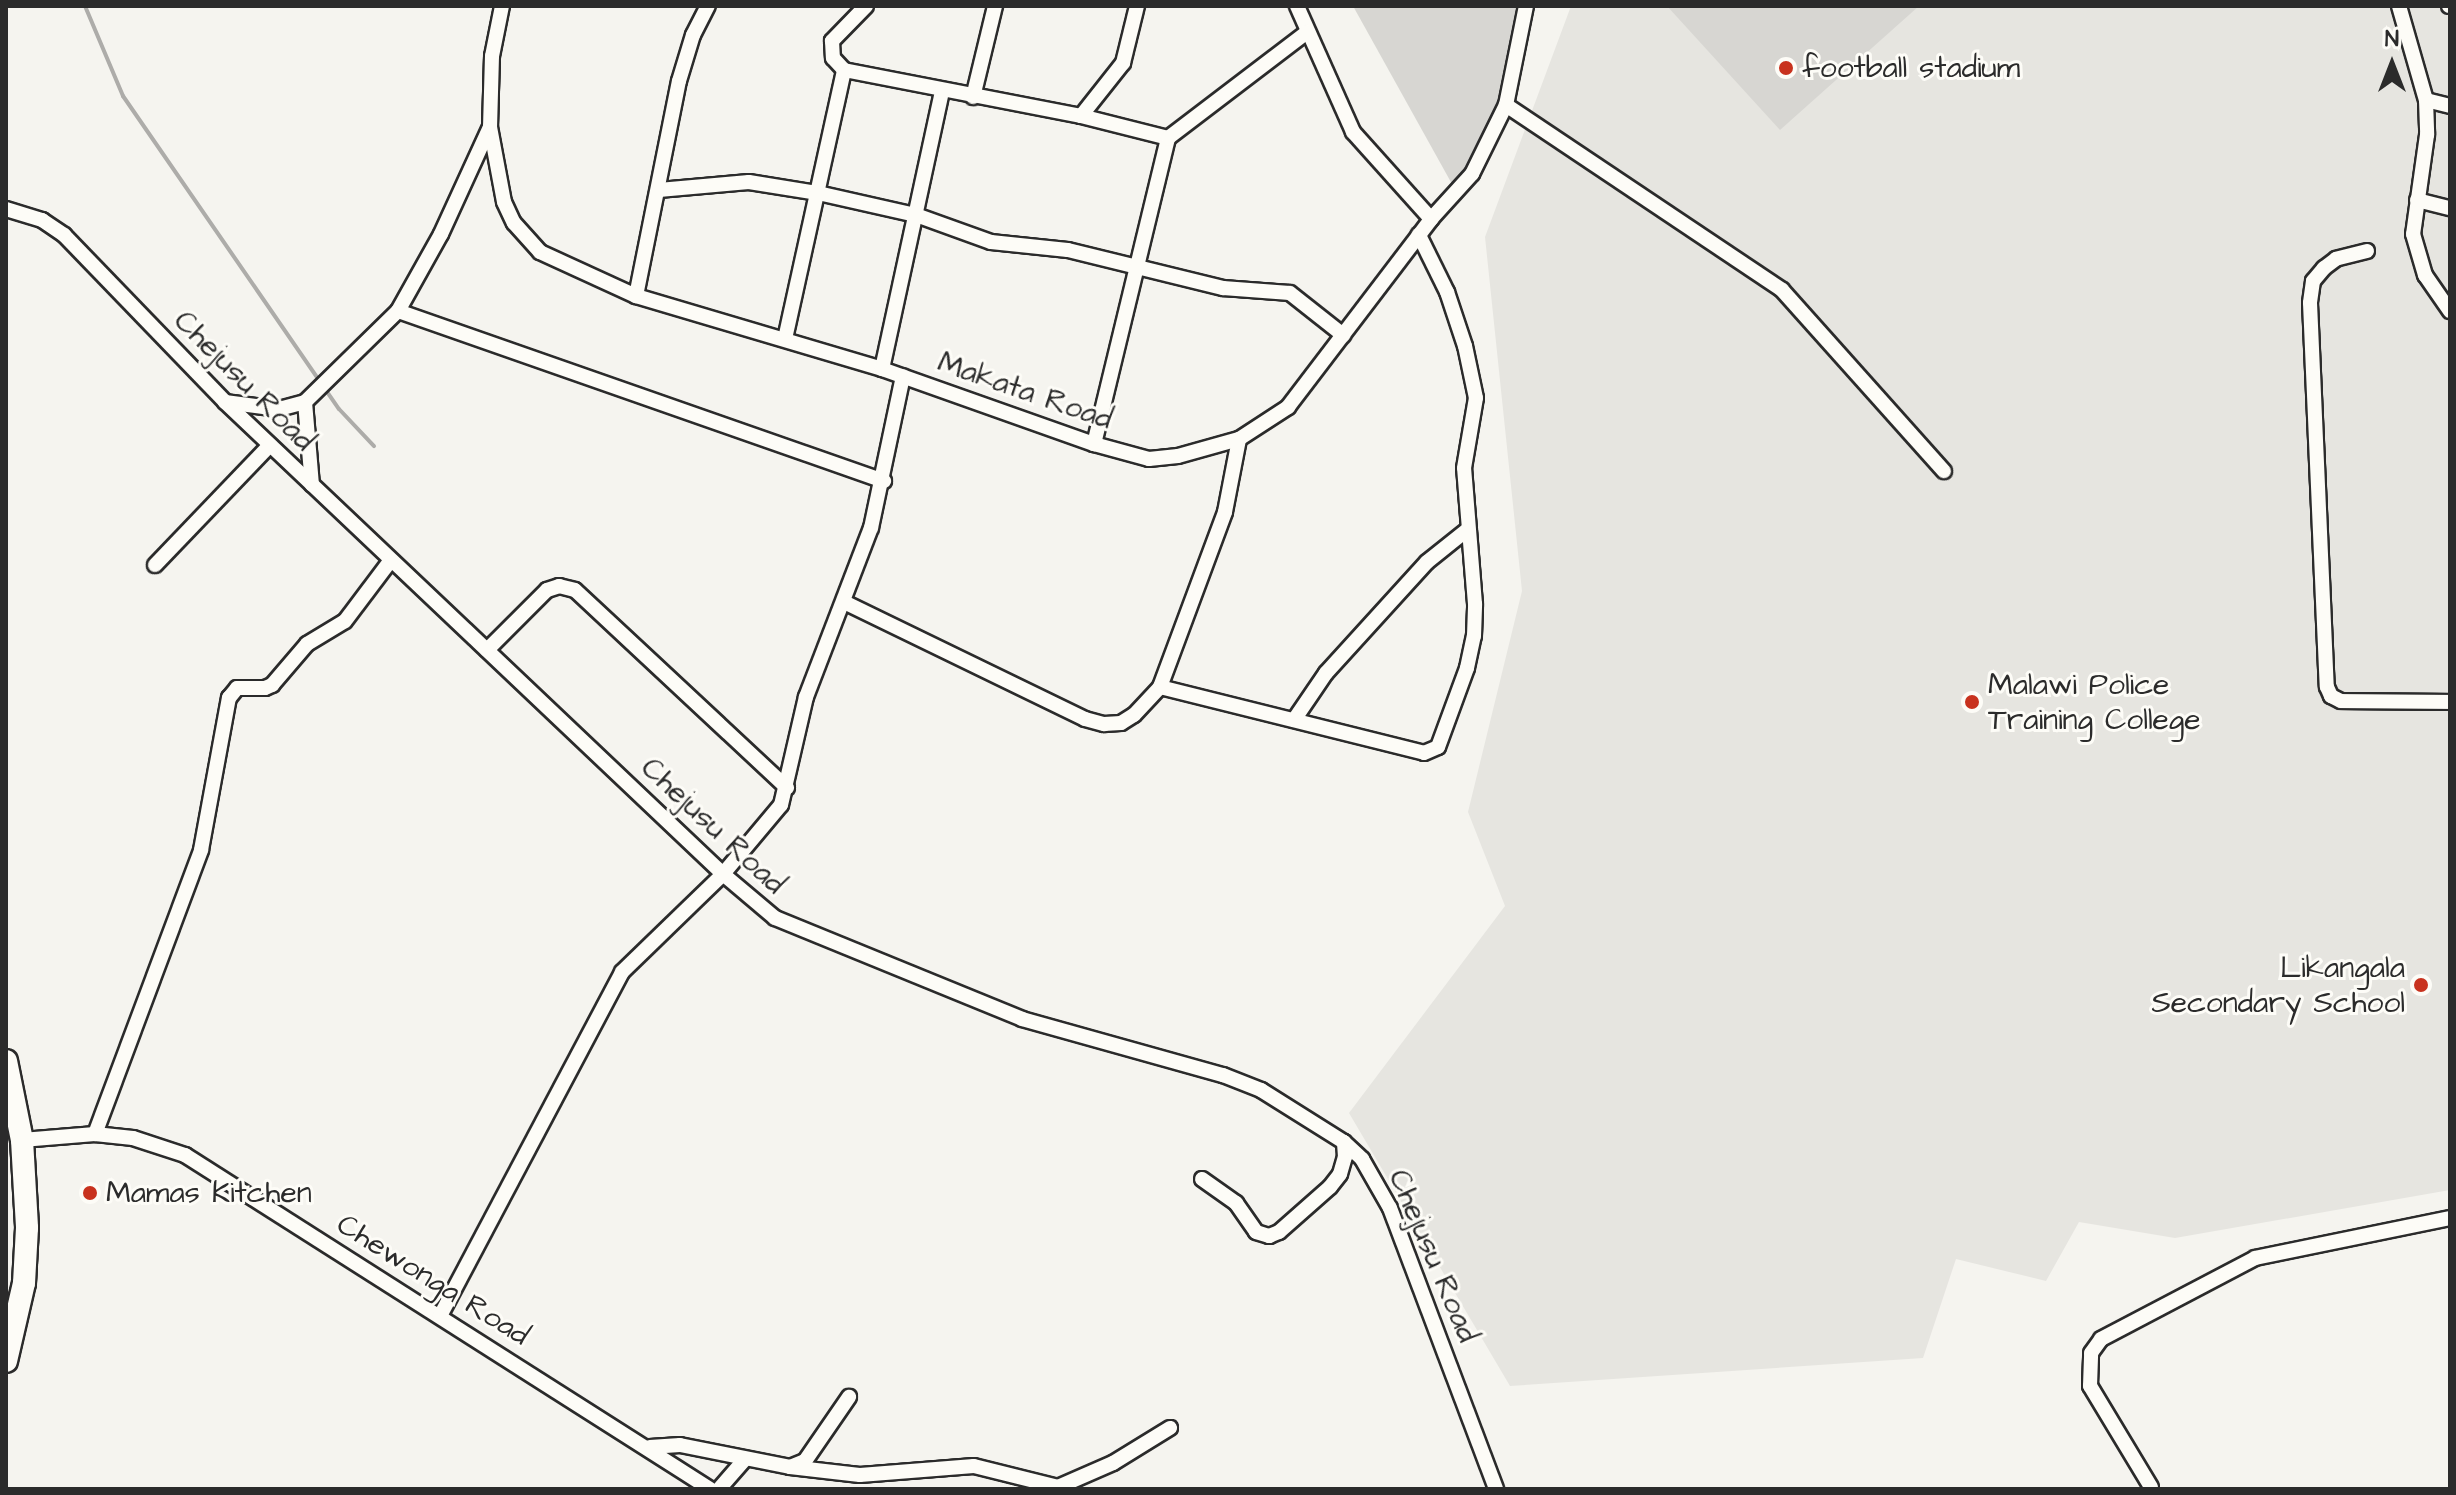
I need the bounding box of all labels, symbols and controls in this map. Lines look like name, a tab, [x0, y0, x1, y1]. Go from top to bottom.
north arrow	[2352, 24, 2432, 104]
text: N	[2385, 24, 2399, 55]
place label: football stadium	[1802, 50, 2020, 86]
marker: football stadium	[1777, 59, 1795, 77]
street label: Chejusu Road	[166, 303, 322, 459]
street label: Makata Road	[933, 344, 1117, 438]
place label: Malawi Police Training College	[1988, 667, 2201, 738]
marker: Malawi Police Training College	[1963, 693, 1981, 711]
street label: Chejusu Road	[633, 750, 793, 902]
place label: Likangala Secondary School	[2151, 950, 2405, 1020]
marker: Likangala Secondary School	[2412, 976, 2430, 994]
street label: Chejusu Road	[1380, 1164, 1486, 1348]
place label: Mamas Kitchen	[106, 1175, 312, 1211]
marker: Mamas Kitchen	[81, 1184, 99, 1202]
street label: Chewonga Road	[330, 1206, 536, 1354]

